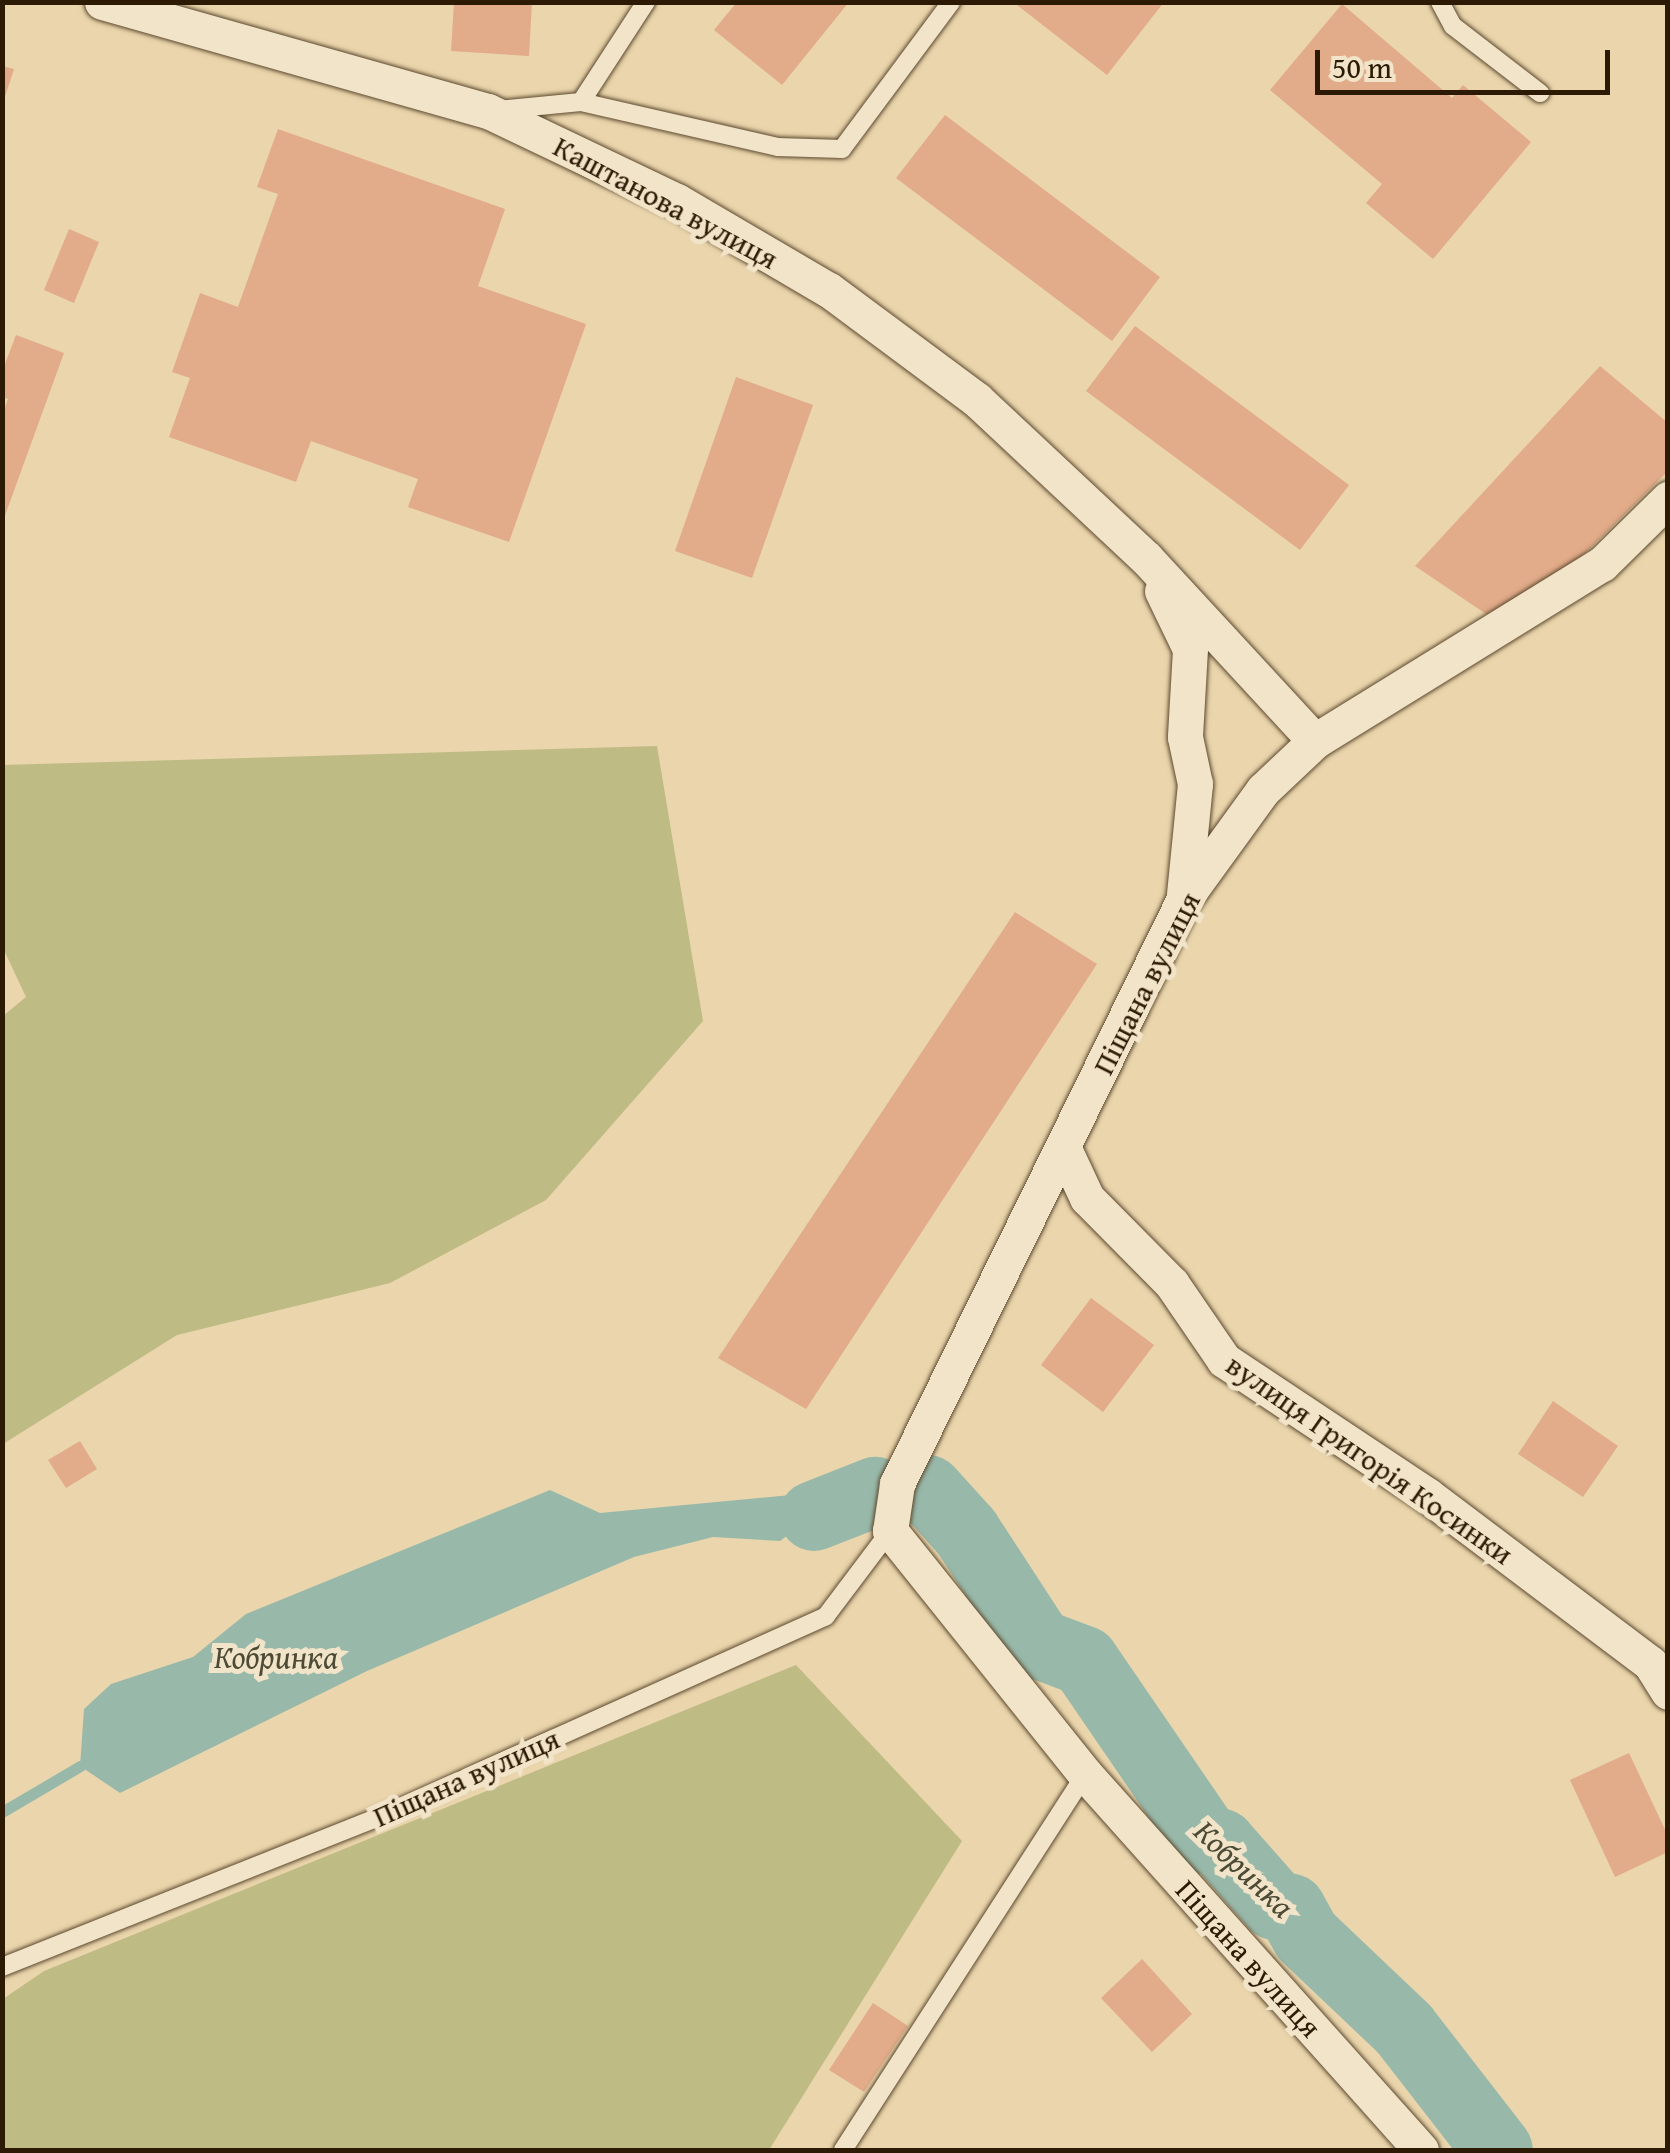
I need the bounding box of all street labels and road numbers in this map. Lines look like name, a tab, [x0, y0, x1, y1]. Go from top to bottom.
street label: Каштанова вулиця	[548, 128, 784, 276]
street label: Піщана вулиця	[1085, 886, 1207, 1080]
street label: вулиця Григорія Косинки	[1220, 1346, 1520, 1572]
street label: Піщана вулиця	[367, 1720, 565, 1834]
street label: Піщана вулиця	[1169, 1872, 1329, 2044]

